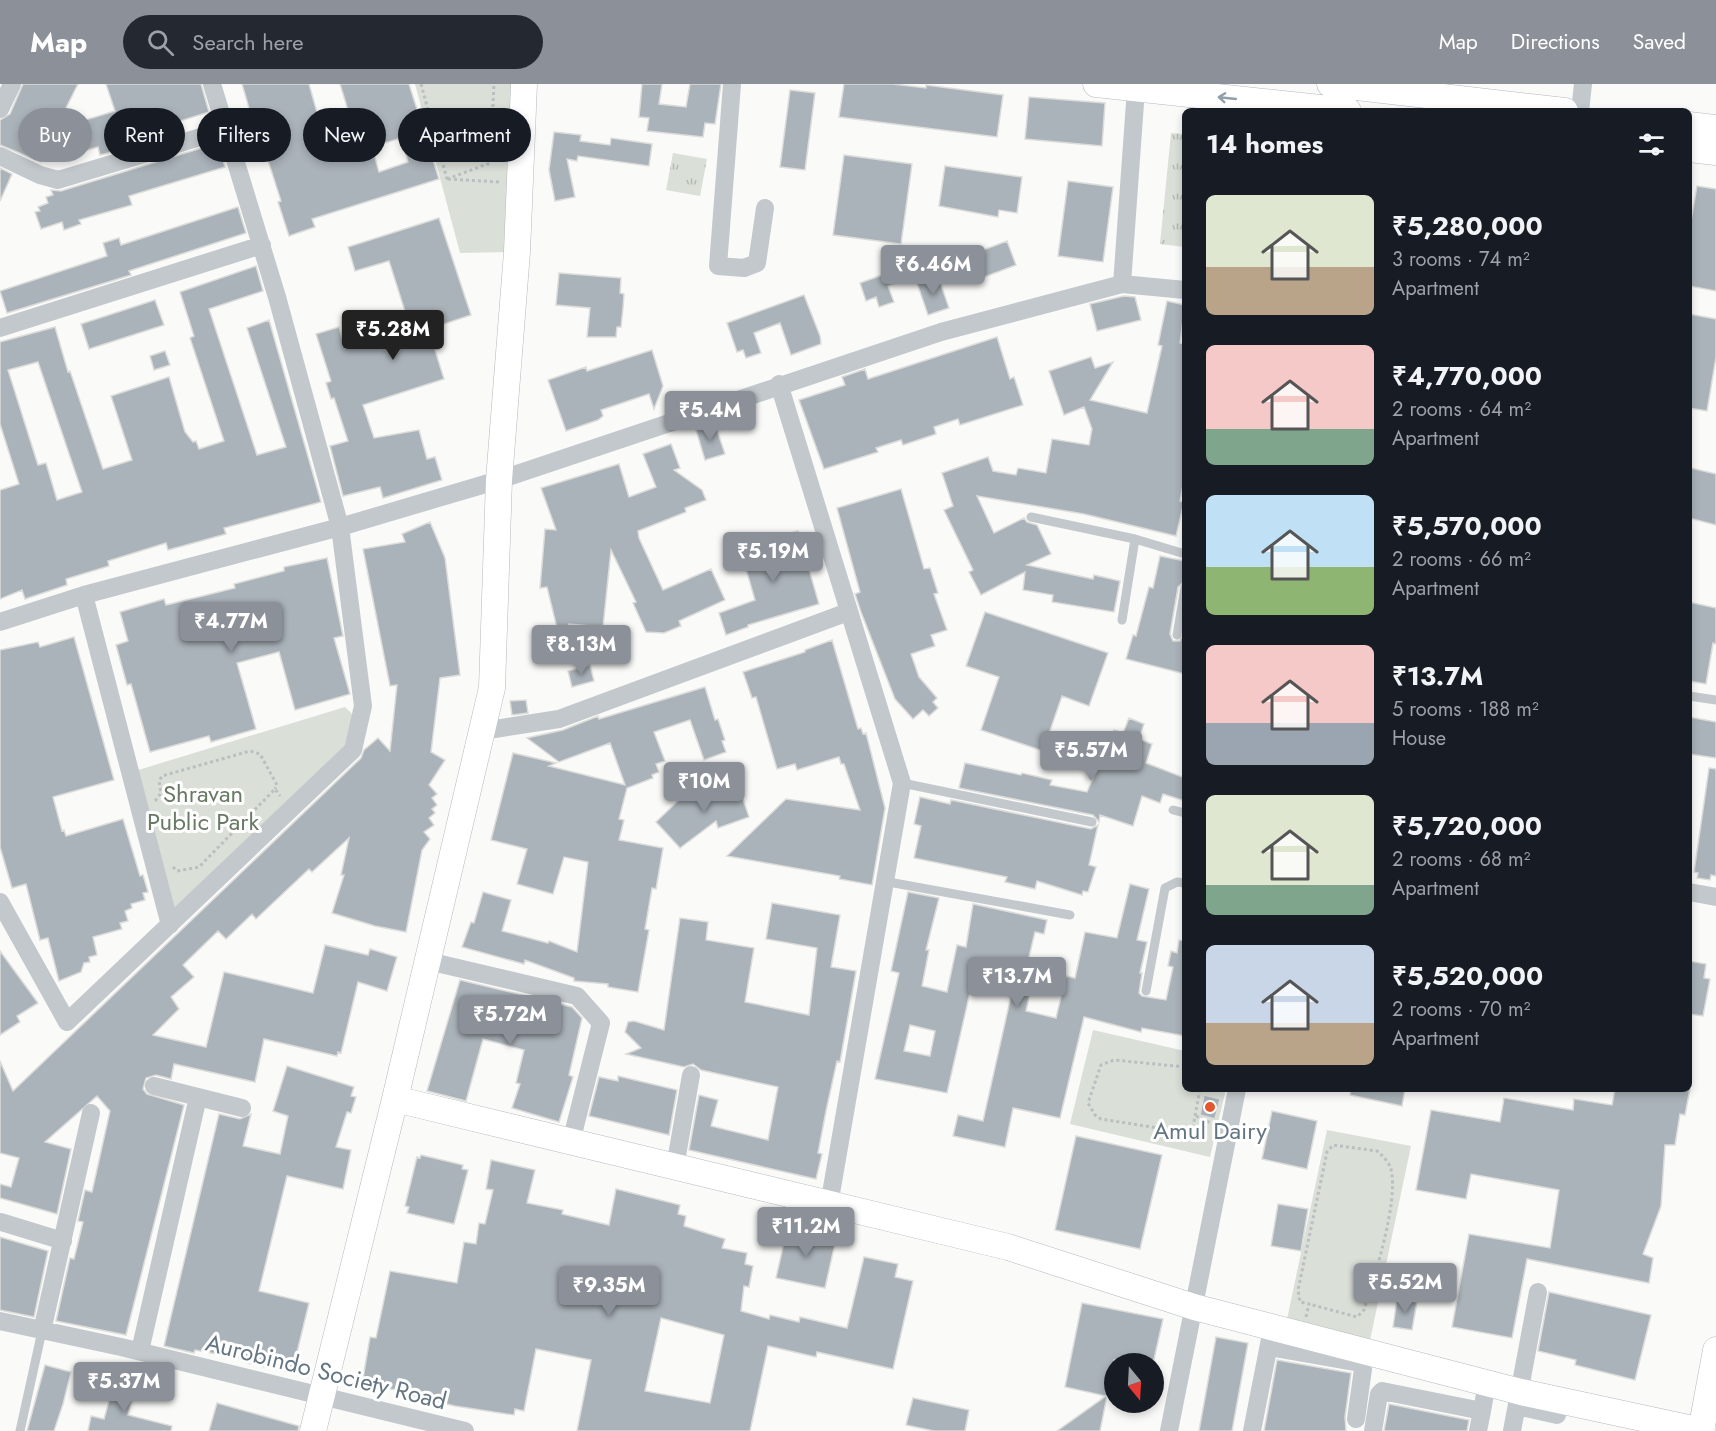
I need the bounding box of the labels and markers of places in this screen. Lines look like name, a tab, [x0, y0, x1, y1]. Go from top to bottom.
pin: ₹6.46M	[884, 245, 982, 296]
pin: ₹5.28M	[344, 310, 442, 361]
pin: ₹5.4M	[668, 391, 752, 442]
pin: ₹5.19M	[724, 532, 822, 583]
pin: ₹4.77M	[182, 602, 280, 653]
pin: ₹8.13M	[532, 625, 630, 676]
pin: ₹5.57M	[1042, 731, 1140, 782]
pin: ₹10M	[668, 762, 740, 813]
pin: ₹13.7M	[968, 957, 1066, 1008]
pin: ₹5.72M	[461, 995, 559, 1046]
marker: Amul Dairy	[1203, 1100, 1217, 1114]
place label: Amul Dairy	[1153, 1113, 1267, 1148]
pin: ₹11.2M	[757, 1207, 855, 1258]
pin: ₹5.52M	[1356, 1263, 1454, 1314]
pin: ₹9.35M	[560, 1266, 658, 1317]
pin: ₹5.37M	[75, 1362, 173, 1413]

